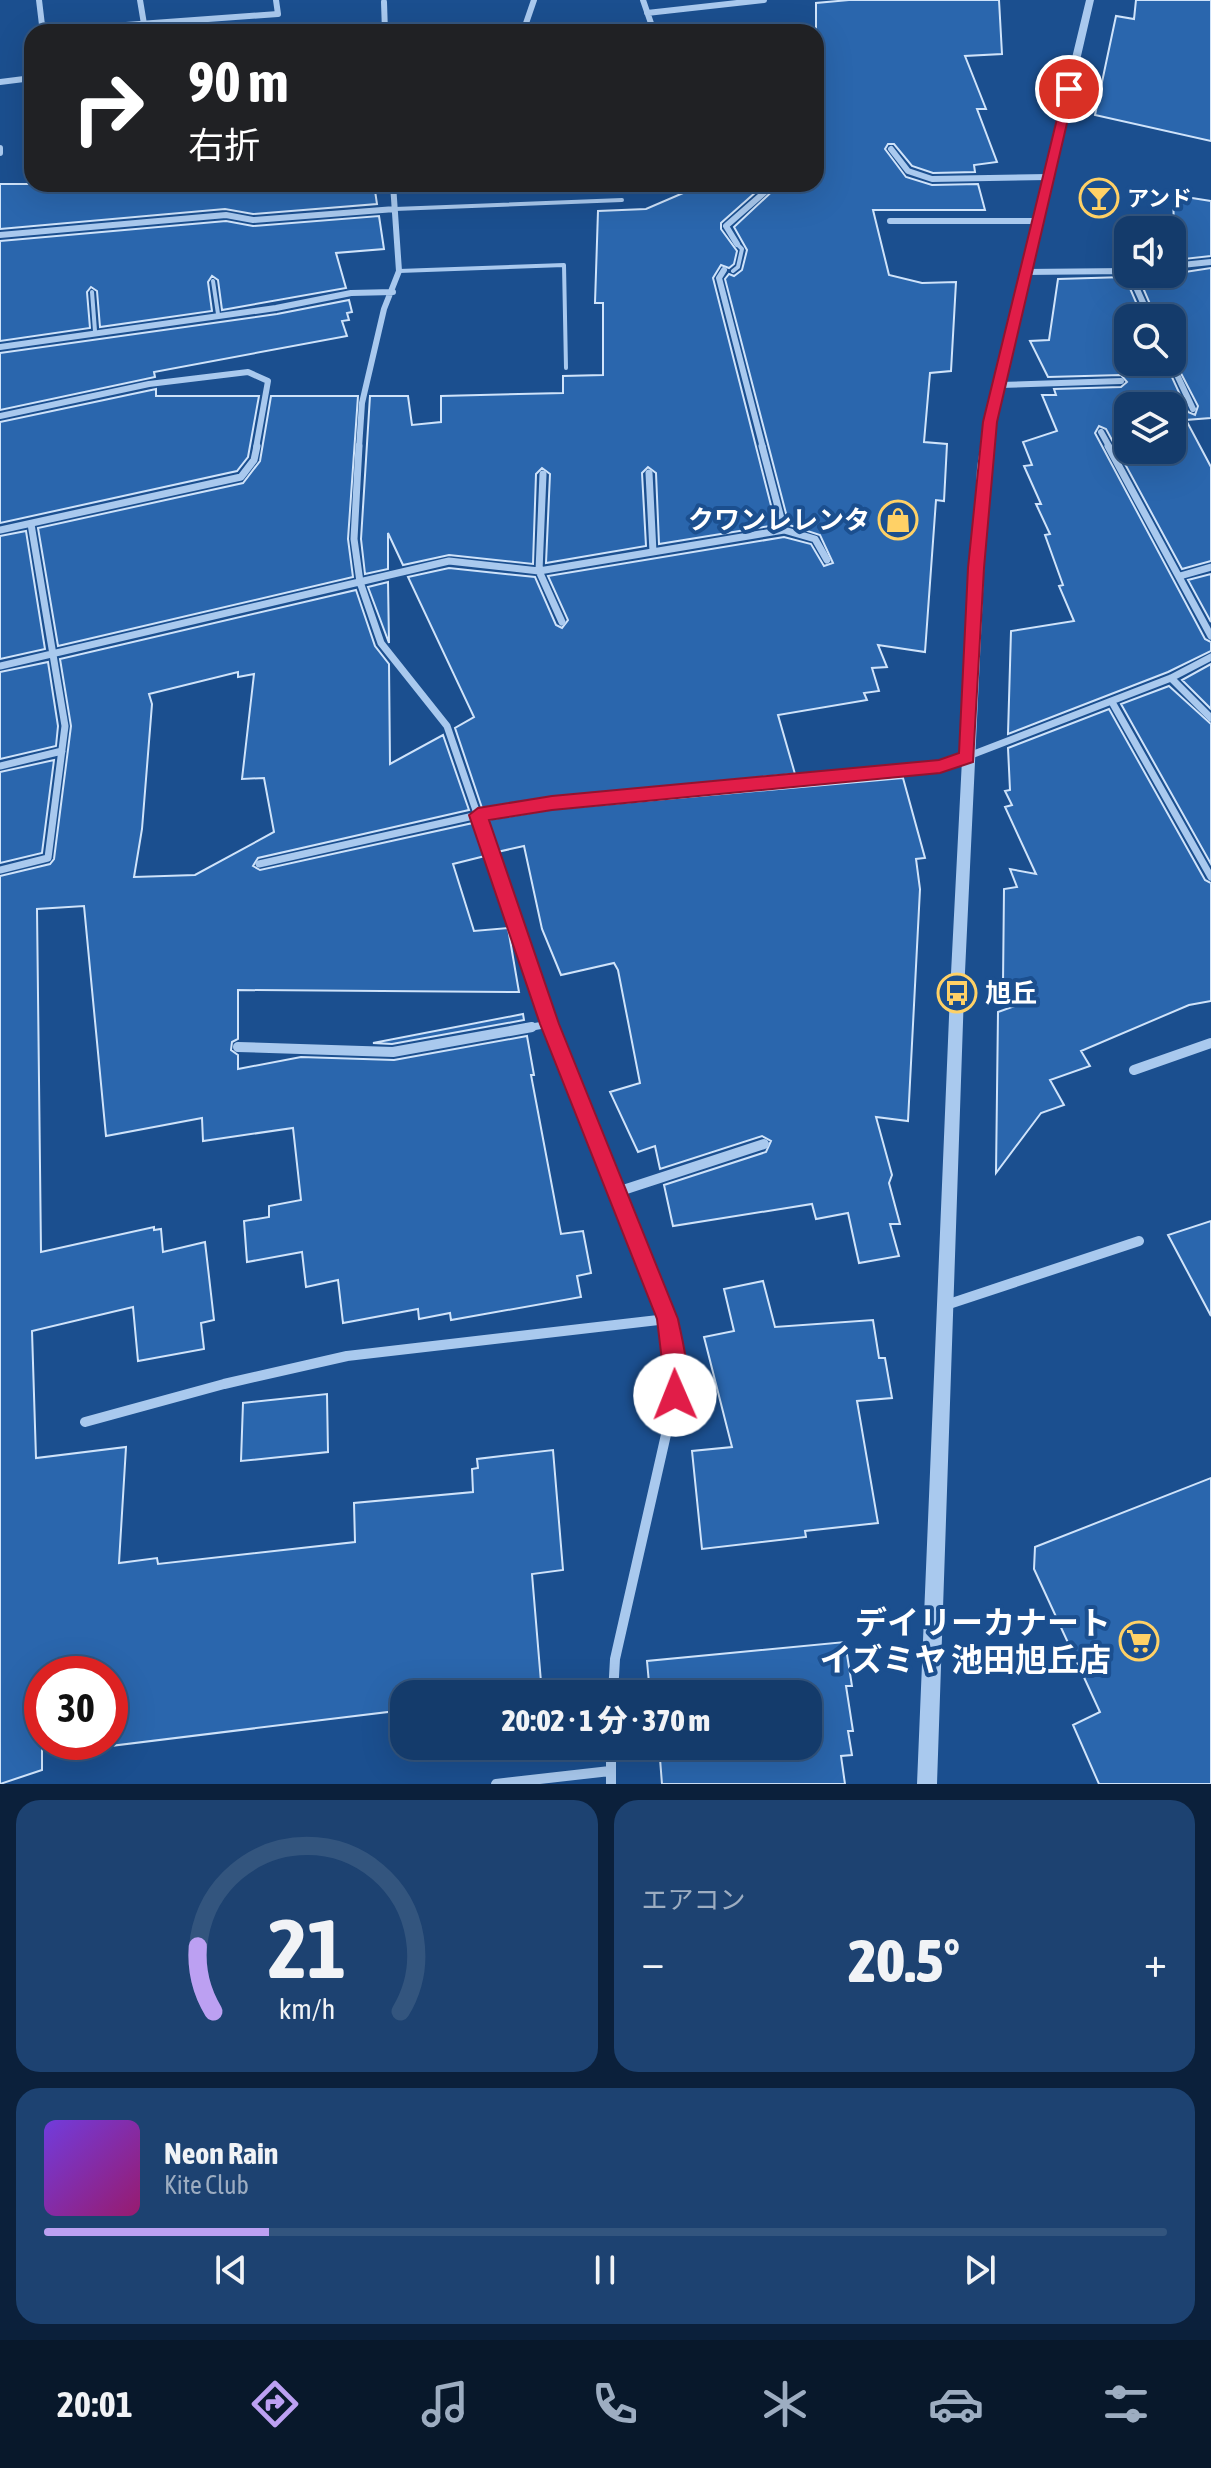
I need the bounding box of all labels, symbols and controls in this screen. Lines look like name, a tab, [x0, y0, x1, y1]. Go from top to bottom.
text: 90 m	[188, 50, 289, 114]
pin	[1035, 55, 1103, 123]
icon: right	[56, 56, 160, 160]
icon: arrive	[1047, 67, 1091, 111]
text: 右折	[188, 124, 260, 166]
bar icon: アンド	[1078, 177, 1120, 219]
place label: アンド	[1127, 185, 1192, 211]
map controls	[1114, 216, 1186, 464]
button: sound	[1114, 216, 1186, 288]
button: search	[1114, 304, 1186, 376]
button: layers	[1114, 392, 1186, 464]
shop icon: クワンレレンタ	[877, 499, 919, 541]
place label: クワンレレンタ	[688, 505, 870, 535]
bus stop icon: 旭丘	[936, 972, 978, 1014]
place label: 旭丘	[985, 978, 1037, 1008]
position arrow	[633, 1353, 717, 1437]
place label: デイリーカナート イズミヤ 池田旭丘店	[820, 1604, 1111, 1678]
supermarket icon: デイリーカナート イズミヤ 池田旭丘店	[1118, 1620, 1160, 1662]
speed limit sign: 30	[24, 1656, 128, 1760]
text: 20:02 · 1 分 · 370 m	[502, 1703, 710, 1737]
text: エアコン	[642, 1885, 746, 1915]
text: 21	[268, 1900, 346, 1996]
text: 20.5°	[848, 1926, 960, 1995]
text: −	[642, 1936, 664, 1986]
text: +	[1144, 1936, 1167, 1986]
text: km/h	[278, 1992, 335, 2025]
text: Neon Rain	[164, 2136, 278, 2170]
text: Kite Club	[164, 2170, 249, 2200]
icon: previous	[209, 2248, 253, 2292]
icon: pause	[583, 2248, 627, 2292]
icon: next	[958, 2248, 1002, 2292]
icon: directions	[247, 2376, 303, 2432]
icon: music	[417, 2376, 473, 2432]
icon: phone	[587, 2376, 643, 2432]
icon: climate	[757, 2376, 813, 2432]
icon: car	[928, 2376, 984, 2432]
icon: filters	[1098, 2376, 1154, 2432]
text: 20:01	[57, 2383, 133, 2425]

